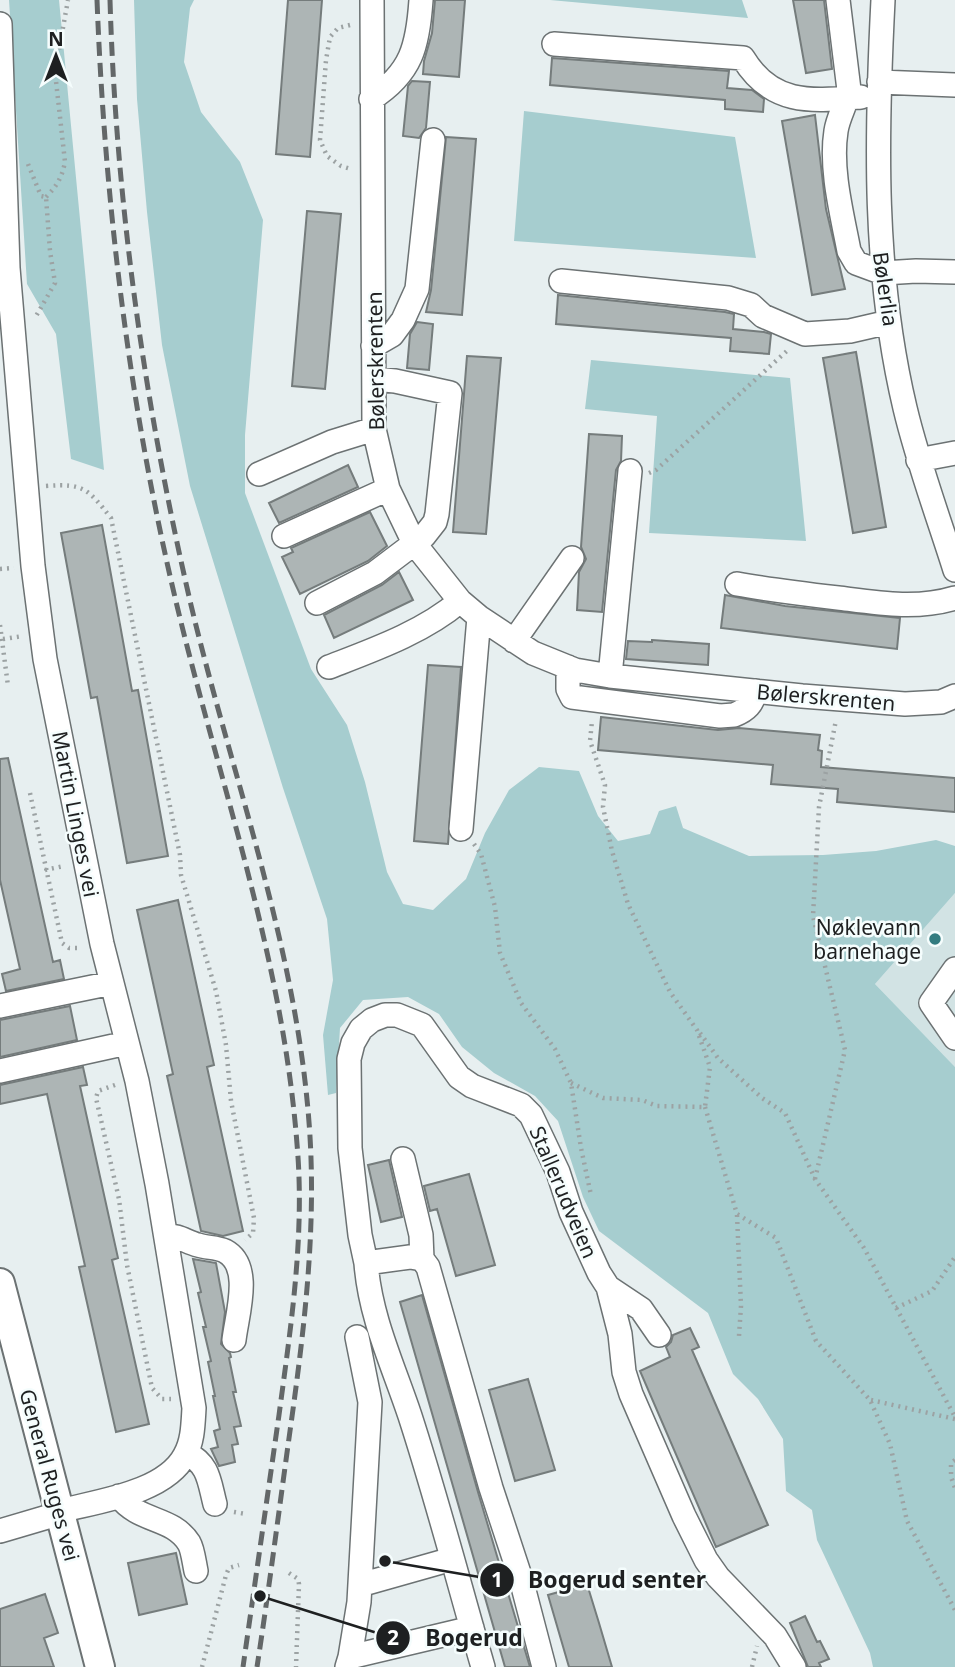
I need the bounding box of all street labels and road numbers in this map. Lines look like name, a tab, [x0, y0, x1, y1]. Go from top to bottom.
street label: Bølerlia	[867, 250, 905, 328]
street label: Bølerskrenten	[360, 291, 390, 431]
street label: Bølerskrenten	[756, 677, 896, 717]
street label: Martin Linges vei	[46, 729, 106, 899]
street label: Stallerudveien	[524, 1122, 604, 1262]
street label: General Ruges vei	[14, 1386, 86, 1564]

